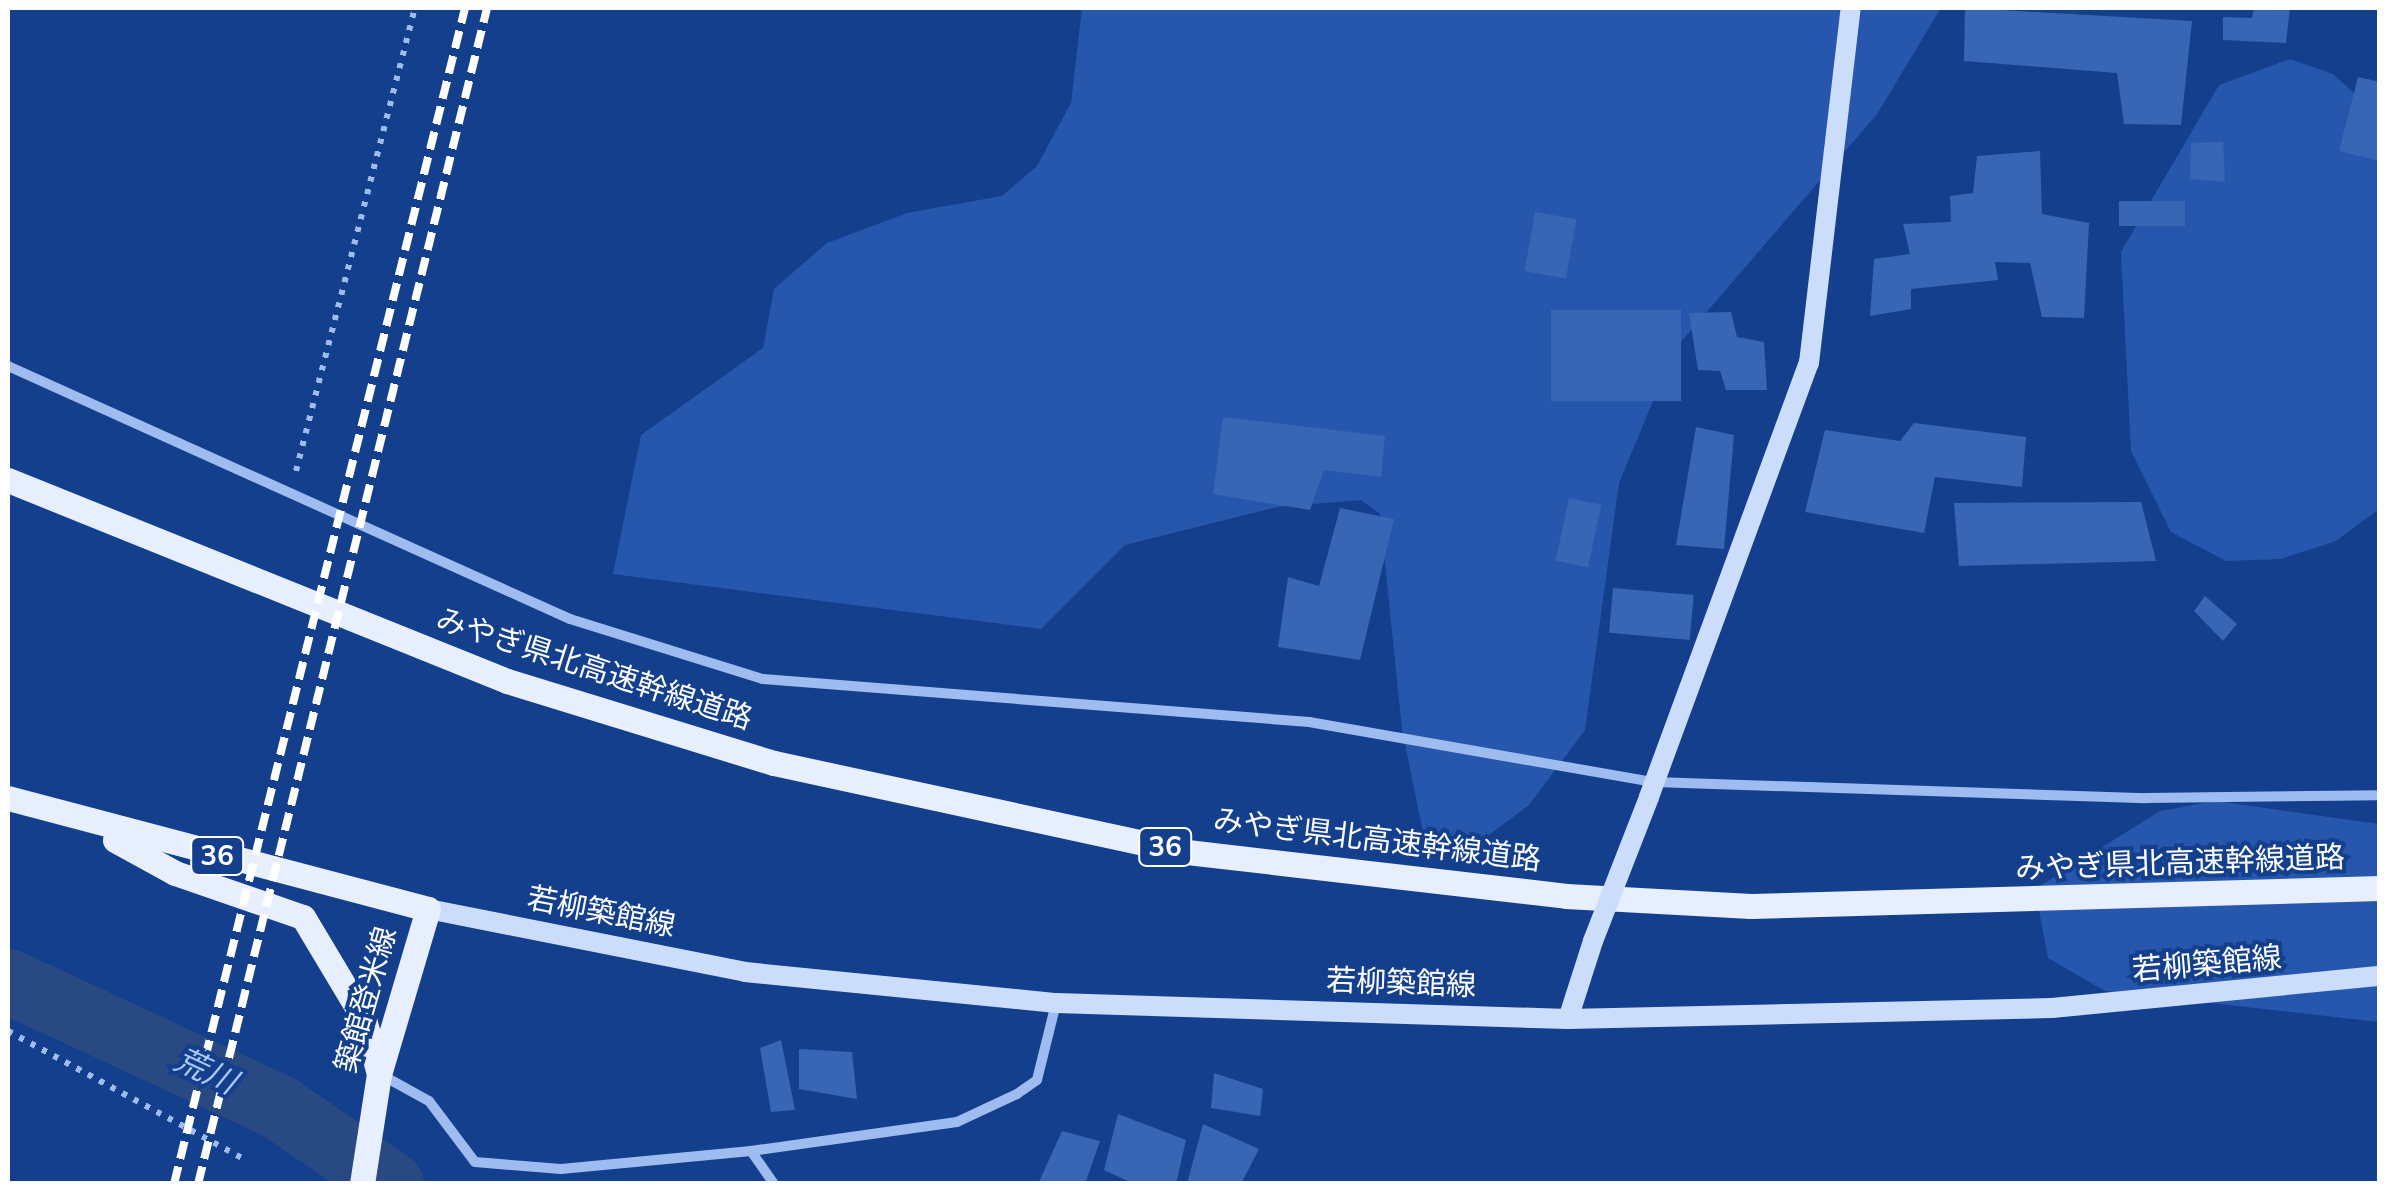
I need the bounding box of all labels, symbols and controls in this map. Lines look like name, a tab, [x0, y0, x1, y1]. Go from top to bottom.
street label: みやぎ県北高速幹線道路	[432, 602, 756, 738]
street label: みやぎ県北高速幹線道路	[1211, 803, 1543, 879]
road number: 36	[1138, 824, 1192, 870]
road number: 36	[190, 833, 244, 879]
street label: みやぎ県北高速幹線道路	[2014, 840, 2346, 888]
street label: 若柳築館線	[524, 881, 678, 945]
street label: 築館登米線	[329, 923, 405, 1077]
street label: 若柳築館線	[2131, 941, 2283, 989]
street label: 若柳築館線	[1325, 963, 1477, 1005]
water label: 荒川	[168, 1041, 242, 1103]

